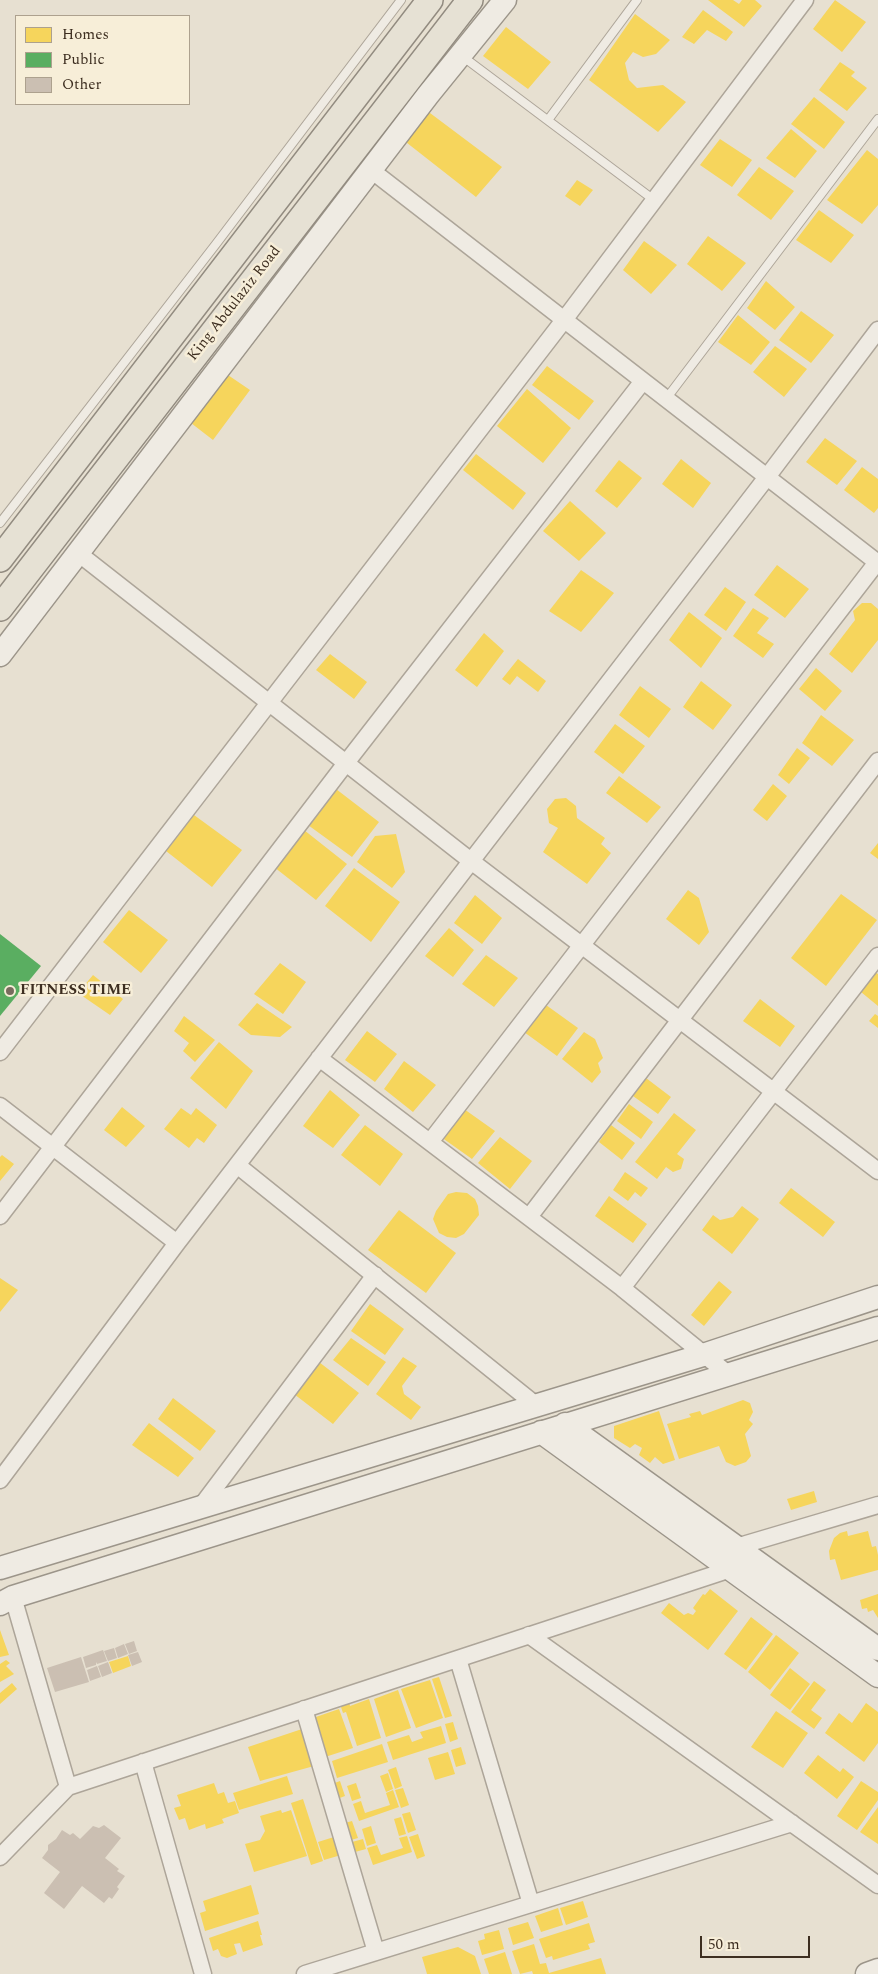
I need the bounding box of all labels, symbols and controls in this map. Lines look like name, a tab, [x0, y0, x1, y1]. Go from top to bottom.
legend	[15, 15, 190, 105]
text: Homes	[62, 23, 109, 46]
text: Public	[62, 48, 105, 71]
text: Other	[62, 73, 101, 96]
street label: King Abdulaziz Road	[185, 243, 285, 365]
place label: FITNESS TIME	[20, 982, 131, 1000]
marker: FITNESS TIME	[4, 985, 16, 997]
scale bar	[703, 1926, 813, 1958]
text: 50 m	[708, 1933, 740, 1956]

